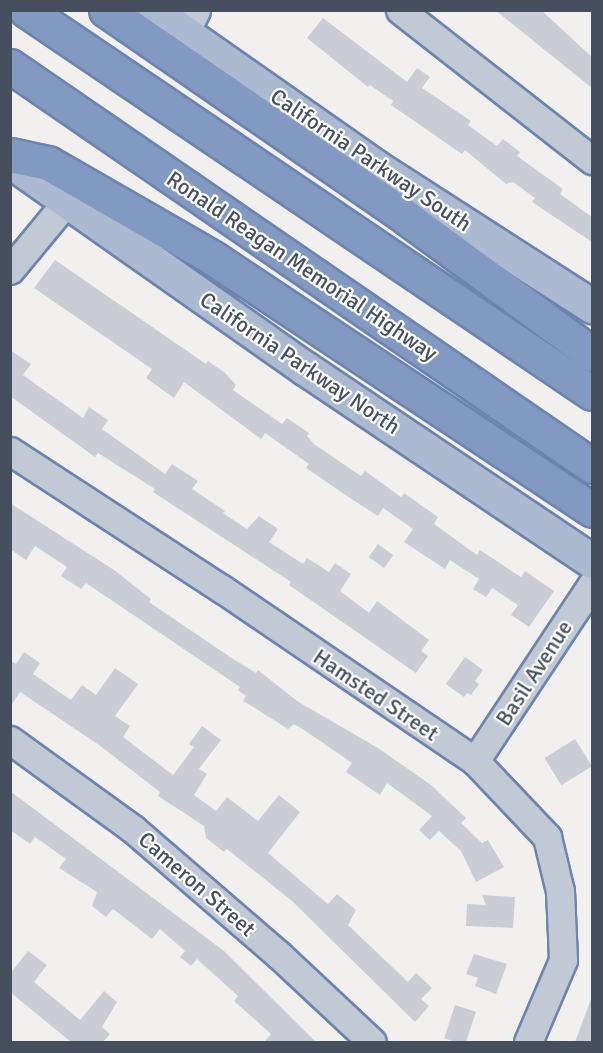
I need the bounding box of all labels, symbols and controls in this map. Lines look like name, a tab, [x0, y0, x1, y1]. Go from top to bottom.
street label: California Parkway South	[266, 83, 476, 237]
street label: Ronald Reagan Memorial Highway	[162, 165, 442, 367]
street label: California Parkway North	[195, 286, 405, 440]
street label: Basil Avenue	[490, 615, 578, 731]
street label: Hamsted Street	[308, 643, 444, 747]
street label: Cameron Street	[133, 826, 261, 942]

